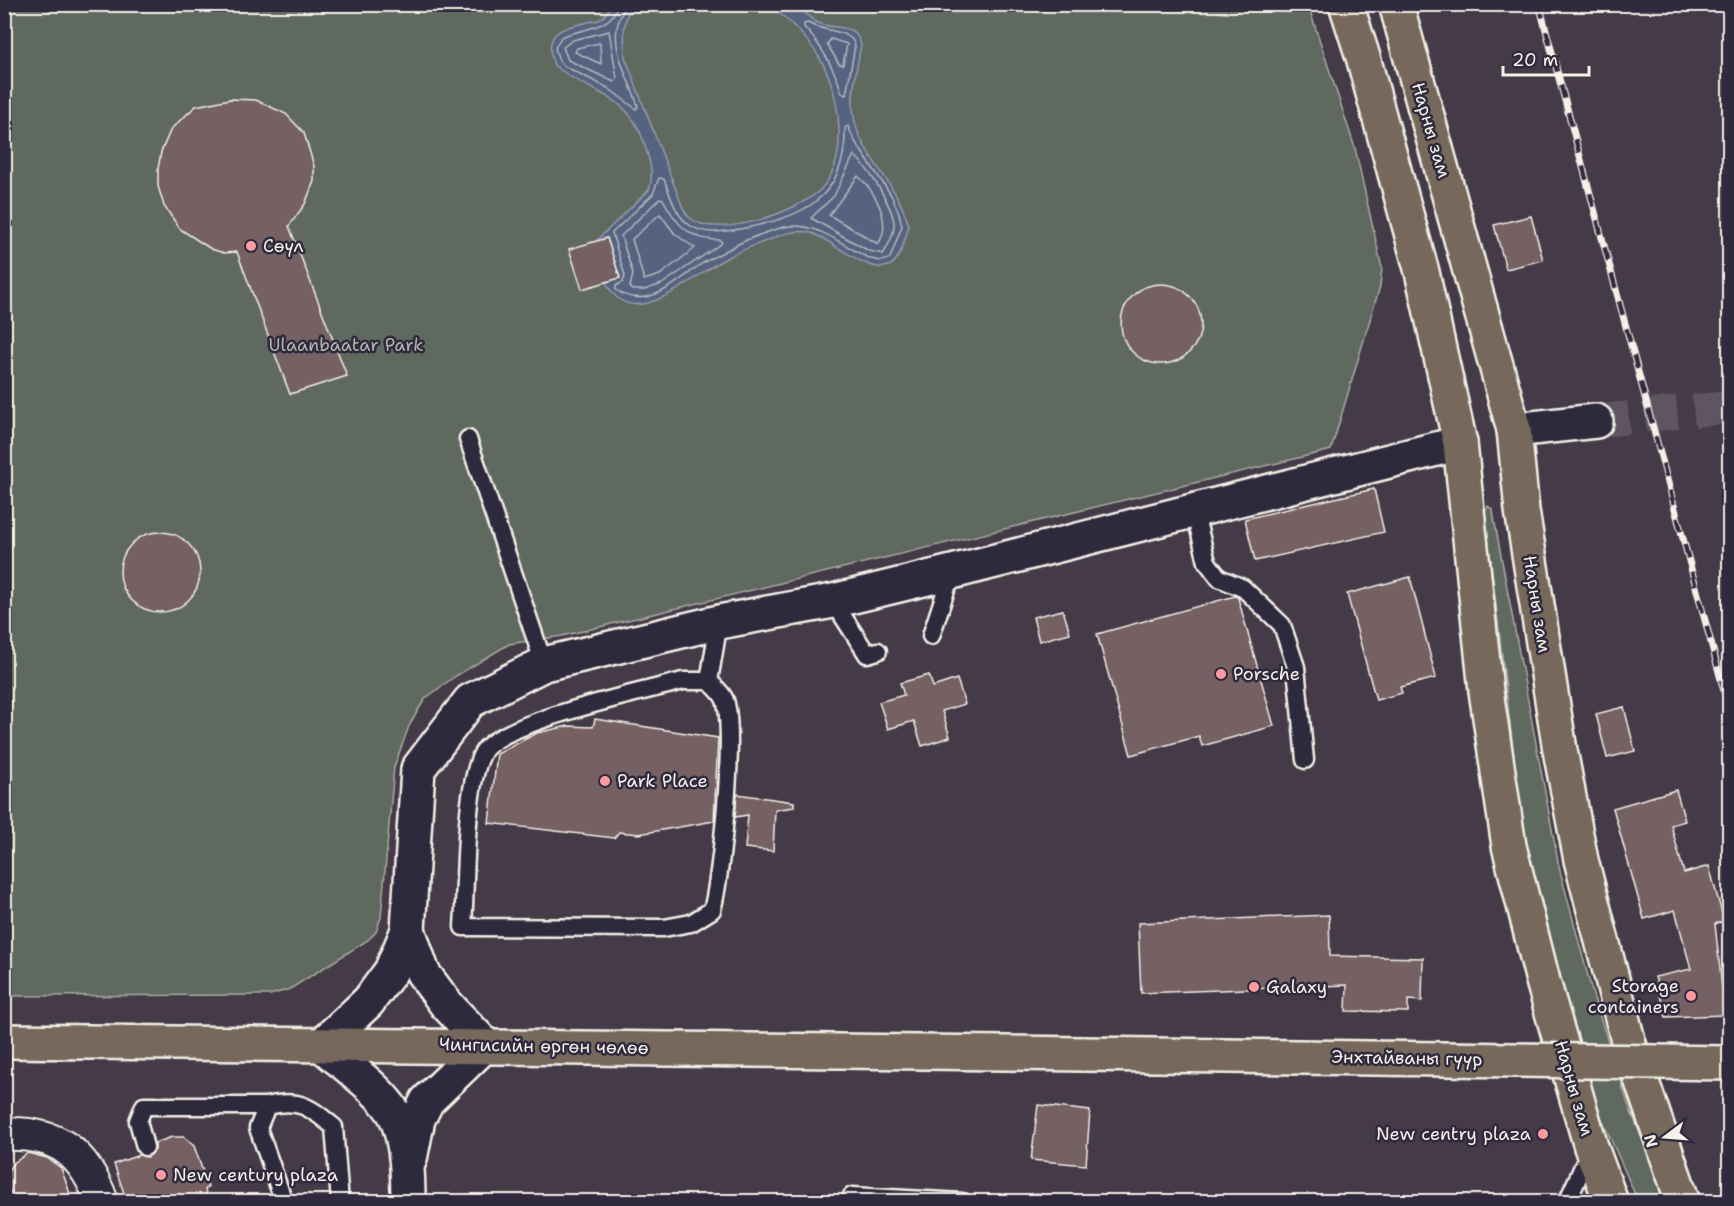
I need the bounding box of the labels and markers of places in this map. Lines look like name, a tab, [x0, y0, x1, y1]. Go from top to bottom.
place label: Сөүл	[263, 234, 304, 258]
marker: Сөүл	[244, 239, 258, 253]
place label: Porsche	[1233, 662, 1300, 686]
marker: Porsche	[1214, 667, 1228, 681]
place label: Park Place	[617, 769, 708, 793]
marker: Park Place	[598, 774, 612, 788]
place label: Storage containers	[1588, 974, 1679, 1019]
place label: Galaxy	[1266, 975, 1327, 999]
marker: Galaxy	[1247, 980, 1261, 994]
marker: Storage containers	[1684, 989, 1698, 1003]
place label: New centry plaza	[1376, 1122, 1531, 1146]
marker: New centry plaza	[1536, 1127, 1550, 1141]
place label: New century plaza	[173, 1163, 338, 1187]
marker: New century plaza	[154, 1168, 168, 1182]

